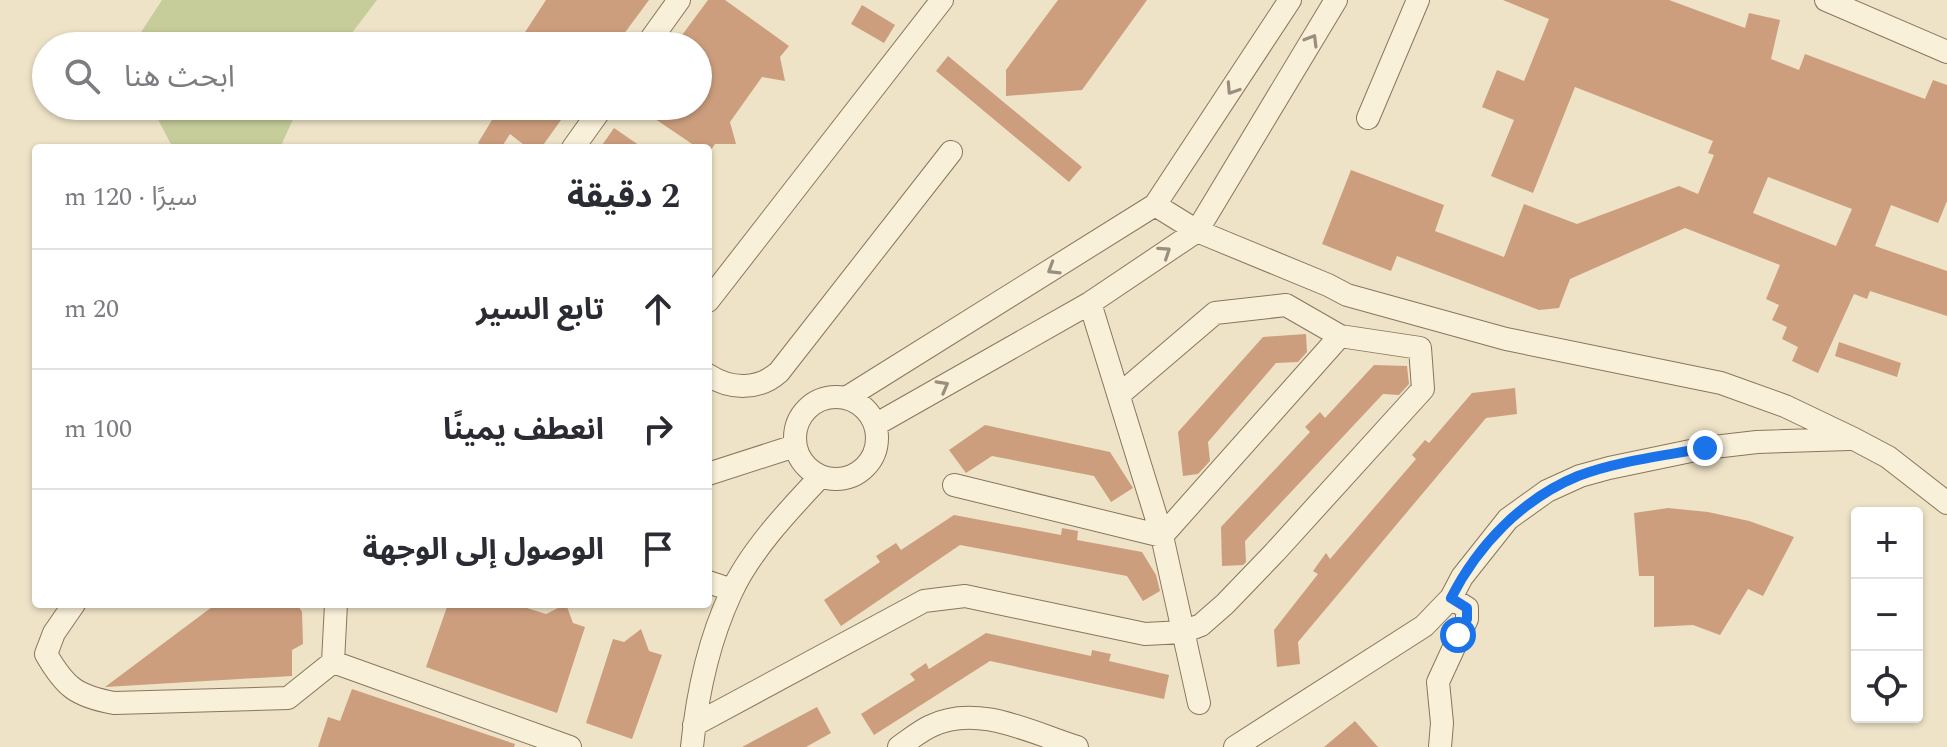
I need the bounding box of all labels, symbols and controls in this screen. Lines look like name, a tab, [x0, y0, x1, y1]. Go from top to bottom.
search box	[32, 32, 712, 120]
one-way arrow	[1302, 34, 1317, 49]
icon: search	[60, 54, 104, 98]
text: ابحث هنا	[124, 54, 235, 100]
one-way arrow	[1226, 80, 1241, 94]
text: 2 دقيقة	[567, 171, 680, 223]
text: سيرًا · 120 m	[64, 177, 197, 217]
one-way arrow	[1157, 247, 1171, 262]
one-way arrow	[1047, 259, 1062, 275]
text: تابع السير	[476, 287, 604, 333]
icon: ahead	[636, 287, 680, 331]
text: 20 m	[64, 289, 119, 329]
one-way arrow	[934, 380, 949, 396]
text: انعطف يمينًا	[443, 407, 604, 453]
icon: right	[636, 407, 680, 451]
text: 100 m	[64, 409, 132, 449]
route end	[1687, 430, 1723, 466]
map controls	[1851, 507, 1923, 723]
button: +	[1851, 507, 1923, 579]
text: الوصول إلى الوجهة	[362, 527, 604, 573]
icon: arrive	[636, 527, 680, 571]
button: −	[1851, 579, 1923, 651]
route start	[1440, 617, 1476, 653]
button: locate	[1851, 651, 1923, 723]

